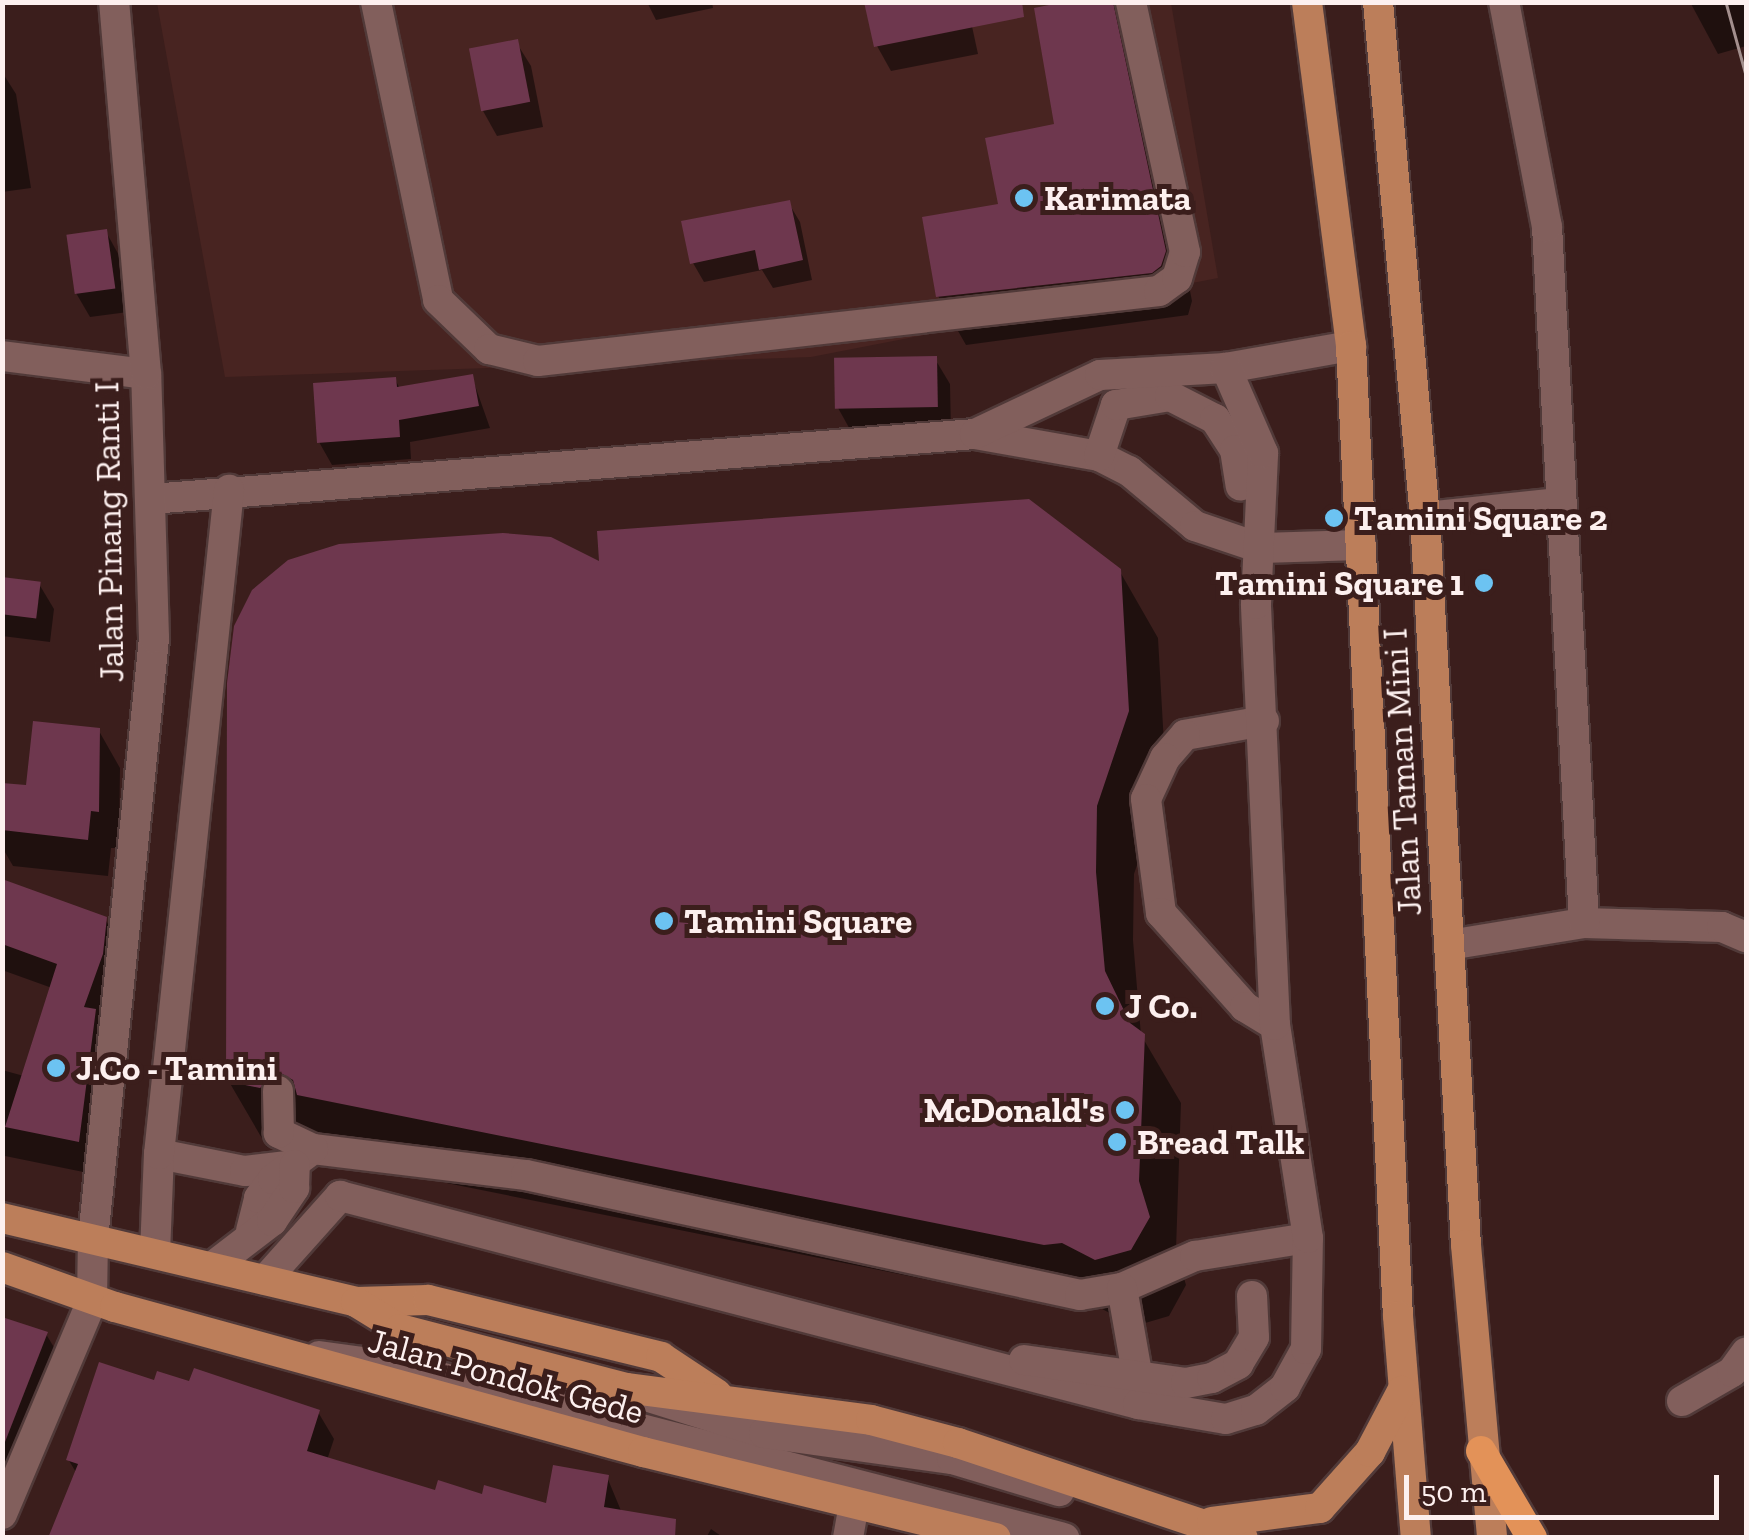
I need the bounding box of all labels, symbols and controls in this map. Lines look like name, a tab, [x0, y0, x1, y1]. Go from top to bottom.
place label: Karimata	[1044, 177, 1191, 219]
marker: Karimata	[1013, 187, 1035, 209]
street label: Jalan Pinang Ranti I	[85, 381, 133, 683]
place label: Tamini Square 2	[1354, 497, 1608, 539]
marker: Tamini Square 2	[1323, 507, 1345, 529]
place label: Tamini Square 1	[1215, 562, 1464, 604]
marker: Tamini Square 1	[1473, 572, 1495, 594]
street label: Jalan Taman Mini I	[1373, 627, 1431, 917]
place label: Tamini Square	[684, 900, 912, 942]
marker: Tamini Square	[653, 910, 675, 932]
place label: J Co.	[1125, 985, 1197, 1027]
marker: J Co.	[1094, 995, 1116, 1017]
place label: J.Co - Tamini	[76, 1047, 277, 1089]
marker: J.Co - Tamini	[45, 1057, 67, 1079]
place label: McDonald's	[924, 1089, 1105, 1131]
marker: McDonald's	[1114, 1099, 1136, 1121]
place label: Bread Talk	[1137, 1121, 1305, 1163]
marker: Bread Talk	[1106, 1131, 1128, 1153]
street label: Jalan Pondok Gede	[364, 1319, 648, 1433]
scale bar	[1409, 1455, 1724, 1517]
text: 50 m	[1421, 1474, 1486, 1510]

